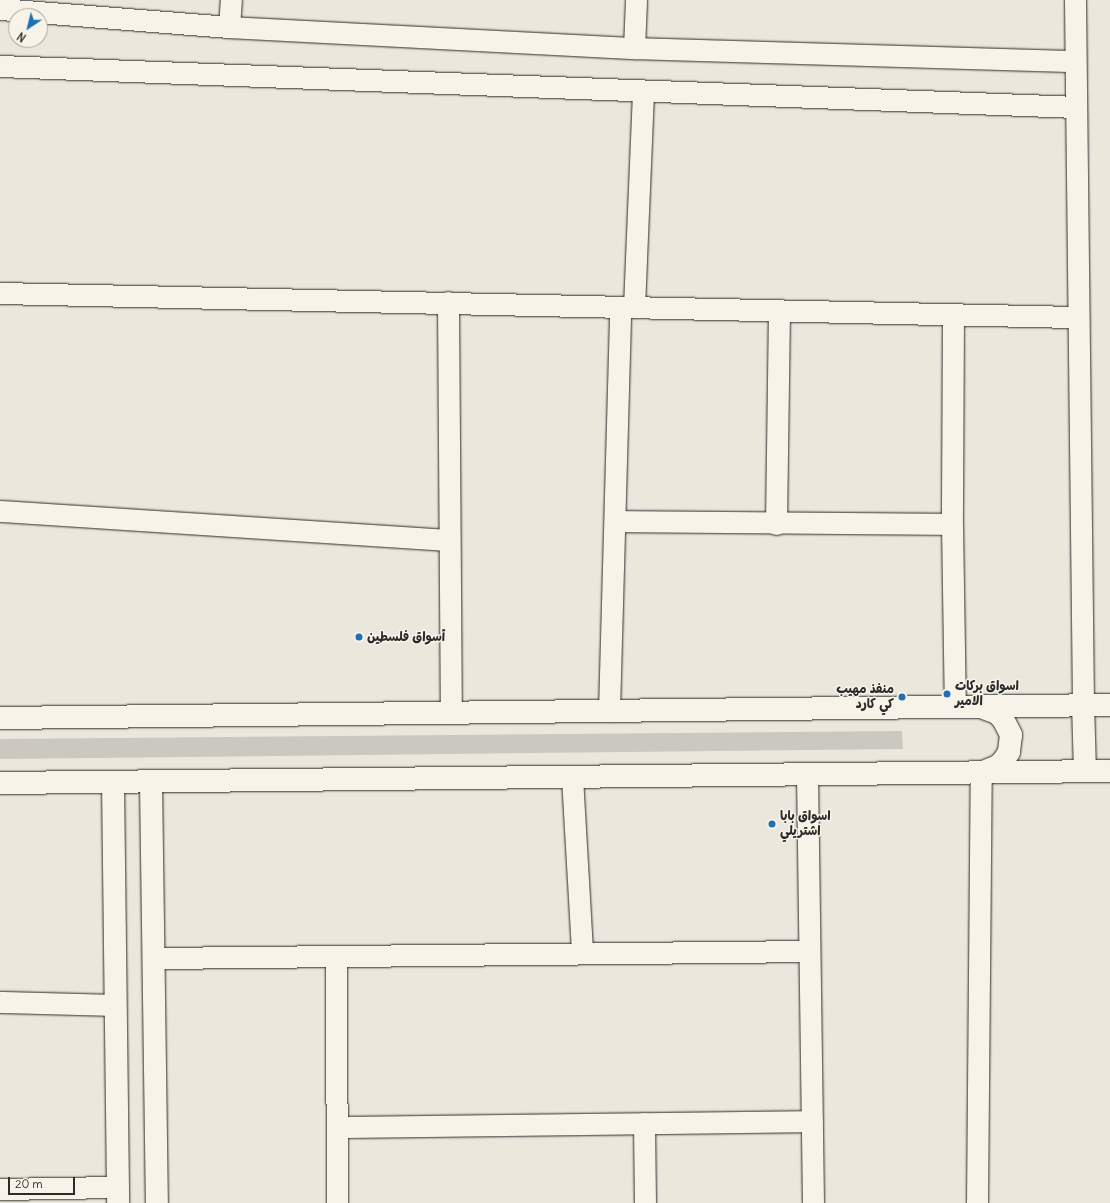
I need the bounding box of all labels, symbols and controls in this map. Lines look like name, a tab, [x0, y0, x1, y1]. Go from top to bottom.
north arrow	[8, 8, 48, 48]
text: N	[15, 29, 29, 45]
place label: أسواق فلسطين	[367, 629, 445, 645]
marker: أسواق فلسطين	[354, 632, 364, 642]
place label: اسواق بركات الامير	[955, 679, 1019, 710]
place label: منفذ مهيب كي كارد	[836, 682, 894, 713]
marker: اسواق بركات الامير	[942, 689, 952, 699]
marker: منفذ مهيب كي كارد	[897, 692, 907, 702]
place label: اسواق بابا اشتريلي	[780, 809, 831, 840]
marker: اسواق بابا اشتريلي	[767, 819, 777, 829]
scale bar	[10, 1169, 77, 1195]
text: 20 m	[15, 1176, 43, 1191]

